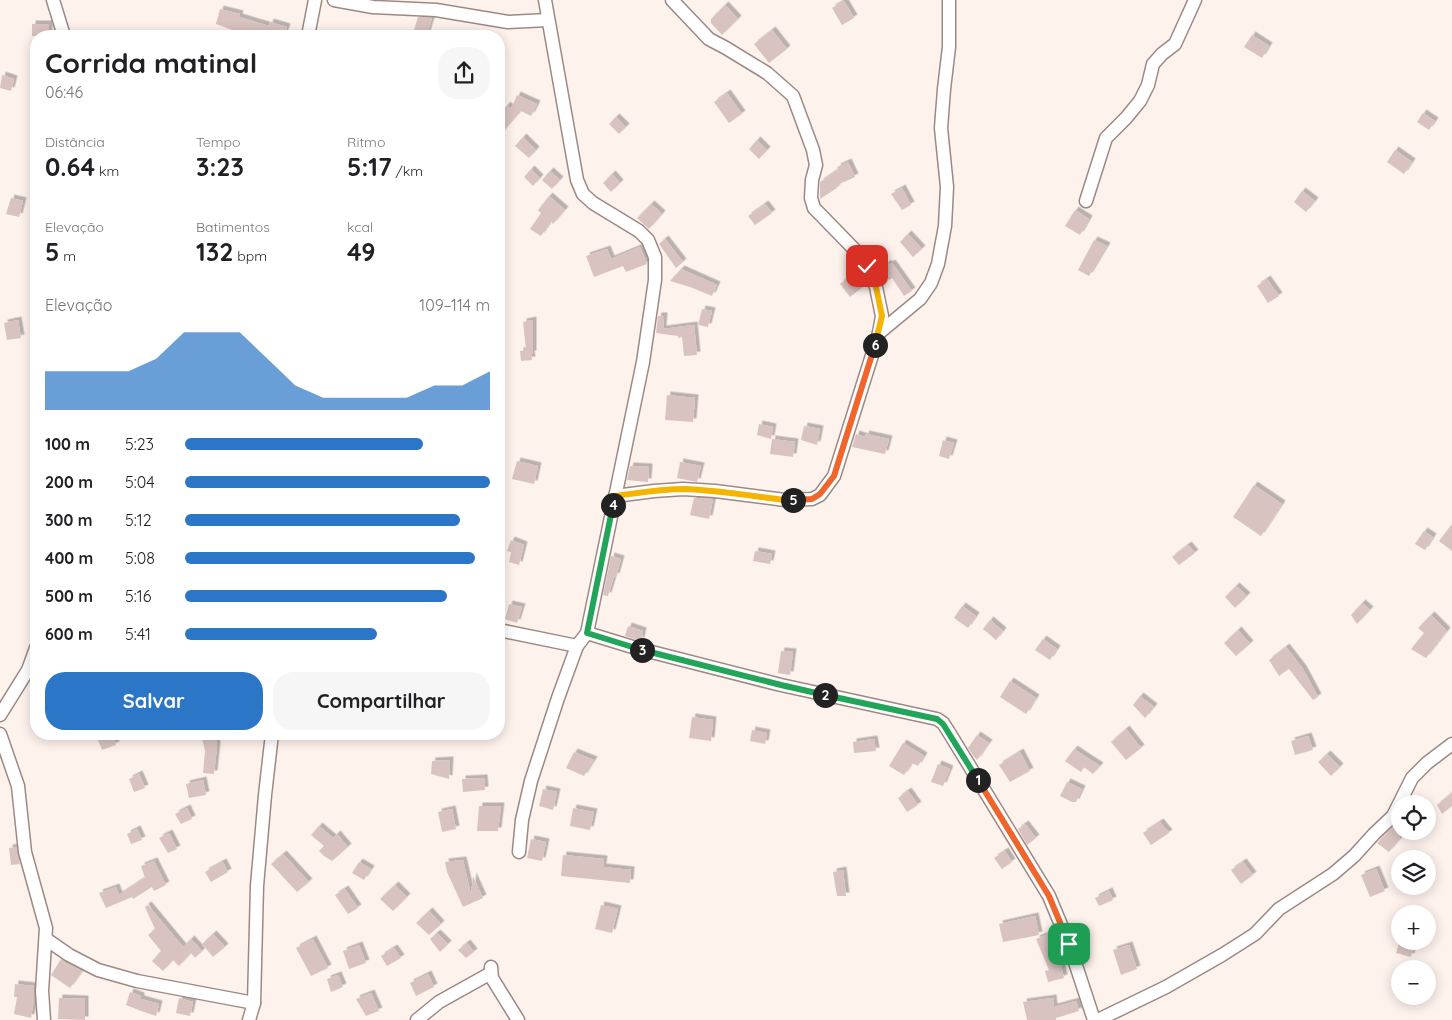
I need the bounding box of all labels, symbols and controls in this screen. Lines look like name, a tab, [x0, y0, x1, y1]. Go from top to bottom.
text: Corrida matinal	[45, 45, 257, 80]
button: share	[438, 47, 490, 99]
text: 06:46	[45, 82, 83, 102]
text: Distância	[45, 133, 105, 151]
text: Tempo	[196, 133, 240, 151]
text: Ritmo	[347, 133, 385, 151]
text: 0.64	[45, 151, 95, 182]
text: 3:23	[196, 151, 244, 182]
text: 5:17	[347, 151, 392, 182]
text: km	[95, 162, 119, 180]
text: /km	[392, 162, 423, 180]
text: Elevação	[45, 218, 104, 236]
text: Batimentos	[196, 218, 270, 236]
text: kcal	[347, 218, 373, 236]
text: 5	[45, 236, 59, 267]
text: 132	[196, 236, 233, 267]
text: 49	[347, 236, 375, 267]
pin	[846, 245, 888, 287]
text: m	[59, 247, 76, 265]
text: bpm	[233, 247, 267, 265]
icon: check	[853, 252, 881, 280]
text: Elevação	[45, 295, 112, 315]
text: 109–114 m	[419, 295, 490, 315]
pin: 6	[862, 332, 888, 358]
text: 6	[872, 336, 879, 354]
text: 100 m	[45, 434, 90, 454]
text: 5:23	[125, 434, 154, 454]
text: 200 m	[45, 472, 93, 492]
text: 5:04	[125, 472, 155, 492]
pin: 5	[780, 488, 806, 512]
text: 5	[789, 491, 798, 509]
pin: 4	[600, 492, 626, 518]
text: 4	[609, 496, 618, 514]
text: 300 m	[45, 510, 92, 530]
text: 5:12	[125, 510, 152, 530]
text: 400 m	[45, 548, 93, 568]
text: 5:08	[125, 548, 155, 568]
text: 500 m	[45, 586, 93, 606]
text: 5:16	[125, 586, 151, 606]
text: 600 m	[45, 624, 93, 644]
text: 5:41	[125, 624, 151, 644]
pin: 3	[630, 638, 654, 662]
text: 3	[639, 641, 646, 659]
button: Salvar	[45, 672, 263, 730]
button: Compartilhar	[273, 672, 490, 730]
pin: 2	[812, 682, 838, 708]
text: 2	[822, 686, 829, 704]
pin: 1	[966, 768, 990, 792]
text: 1	[976, 771, 981, 789]
map controls	[1391, 795, 1436, 1005]
button: locate	[1391, 795, 1436, 840]
button: layers	[1391, 850, 1436, 895]
button: +	[1391, 905, 1436, 950]
pin	[1048, 923, 1090, 965]
icon: arrive	[1055, 930, 1083, 958]
button: −	[1391, 960, 1436, 1005]

